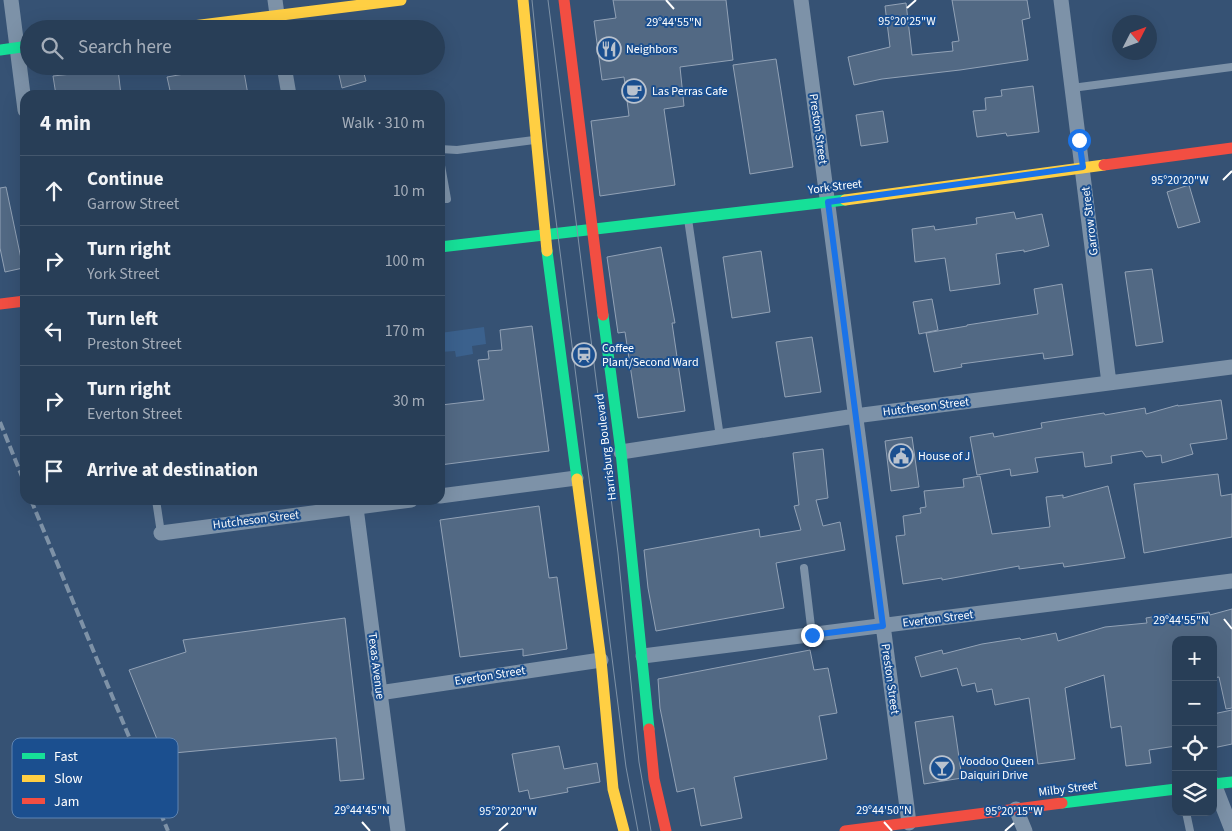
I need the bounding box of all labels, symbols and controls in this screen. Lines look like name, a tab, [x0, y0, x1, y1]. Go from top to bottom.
text: 95°20'25"W	[878, 13, 936, 30]
text: 29°44'55"N	[646, 14, 702, 31]
north arrow	[1112, 15, 1157, 60]
search box	[20, 20, 445, 75]
icon: search	[38, 34, 66, 62]
text: Search here	[78, 34, 172, 61]
restaurant icon: Neighbors	[596, 36, 622, 62]
place label: Neighbors	[626, 41, 678, 58]
cafe icon: Las Perras Cafe	[621, 78, 647, 104]
place label: Las Perras Cafe	[652, 83, 728, 100]
street label: Preston Street	[805, 93, 831, 165]
text: 4 min	[40, 108, 91, 138]
text: Walk · 310 m	[342, 112, 425, 134]
route start	[1068, 129, 1091, 152]
text: Continue	[87, 166, 164, 193]
text: 95°20'20"W	[1151, 172, 1209, 189]
street label: York Street	[806, 175, 863, 199]
icon: ahead	[40, 177, 68, 205]
text: 10 m	[393, 180, 425, 202]
street label: Garrow Street	[1077, 186, 1103, 256]
text: Garrow Street	[87, 193, 179, 215]
text: Turn right	[87, 236, 171, 263]
icon: right	[40, 247, 68, 275]
text: 100 m	[385, 250, 425, 272]
text: York Street	[87, 263, 159, 285]
text: Turn left	[87, 306, 158, 333]
icon: left	[40, 317, 68, 345]
text: 170 m	[385, 320, 425, 342]
text: Preston Street	[87, 333, 182, 355]
place label: Coffee Plant/Second Ward	[602, 340, 699, 371]
station icon: Coffee Plant/Second Ward	[571, 342, 597, 368]
text: Turn right	[87, 376, 171, 403]
icon: right	[40, 387, 68, 415]
text: 30 m	[393, 390, 425, 412]
street label: Harrisburg Boulevard	[591, 393, 621, 501]
street label: Hutcheson Street	[882, 393, 970, 421]
text: Everton Street	[87, 403, 182, 425]
public building icon: House of J	[888, 443, 914, 469]
place label: House of J	[918, 448, 970, 465]
icon: arrive	[40, 457, 68, 485]
text: Arrive at destination	[87, 457, 258, 484]
street label: Hutcheson Street	[212, 506, 300, 534]
street label: Everton Street	[902, 606, 974, 632]
text: 29°44'55"N	[1153, 612, 1209, 629]
route end	[801, 624, 824, 647]
street label: Texas Avenue	[363, 632, 389, 700]
map controls	[1172, 636, 1217, 816]
button: +	[1172, 636, 1217, 681]
street label: Preston Street	[877, 643, 903, 715]
street label: Everton Street	[453, 662, 527, 690]
button: −	[1172, 681, 1217, 726]
button: locate	[1172, 726, 1217, 771]
legend	[12, 738, 178, 818]
text: Fast	[54, 747, 78, 767]
place label: Voodoo Queen Daiquiri Drive	[960, 753, 1034, 784]
bar icon: Voodoo Queen Daiquiri Drive	[929, 755, 955, 781]
text: Slow	[54, 769, 83, 789]
button: layers	[1172, 771, 1217, 816]
street label: Milby Street	[1037, 777, 1099, 801]
text: Jam	[54, 792, 79, 812]
text: 29°44'45"N	[334, 802, 390, 819]
text: 29°44'50"N	[856, 802, 912, 819]
text: 95°20'20"W	[479, 803, 537, 820]
text: 95°20'15"W	[985, 803, 1043, 820]

